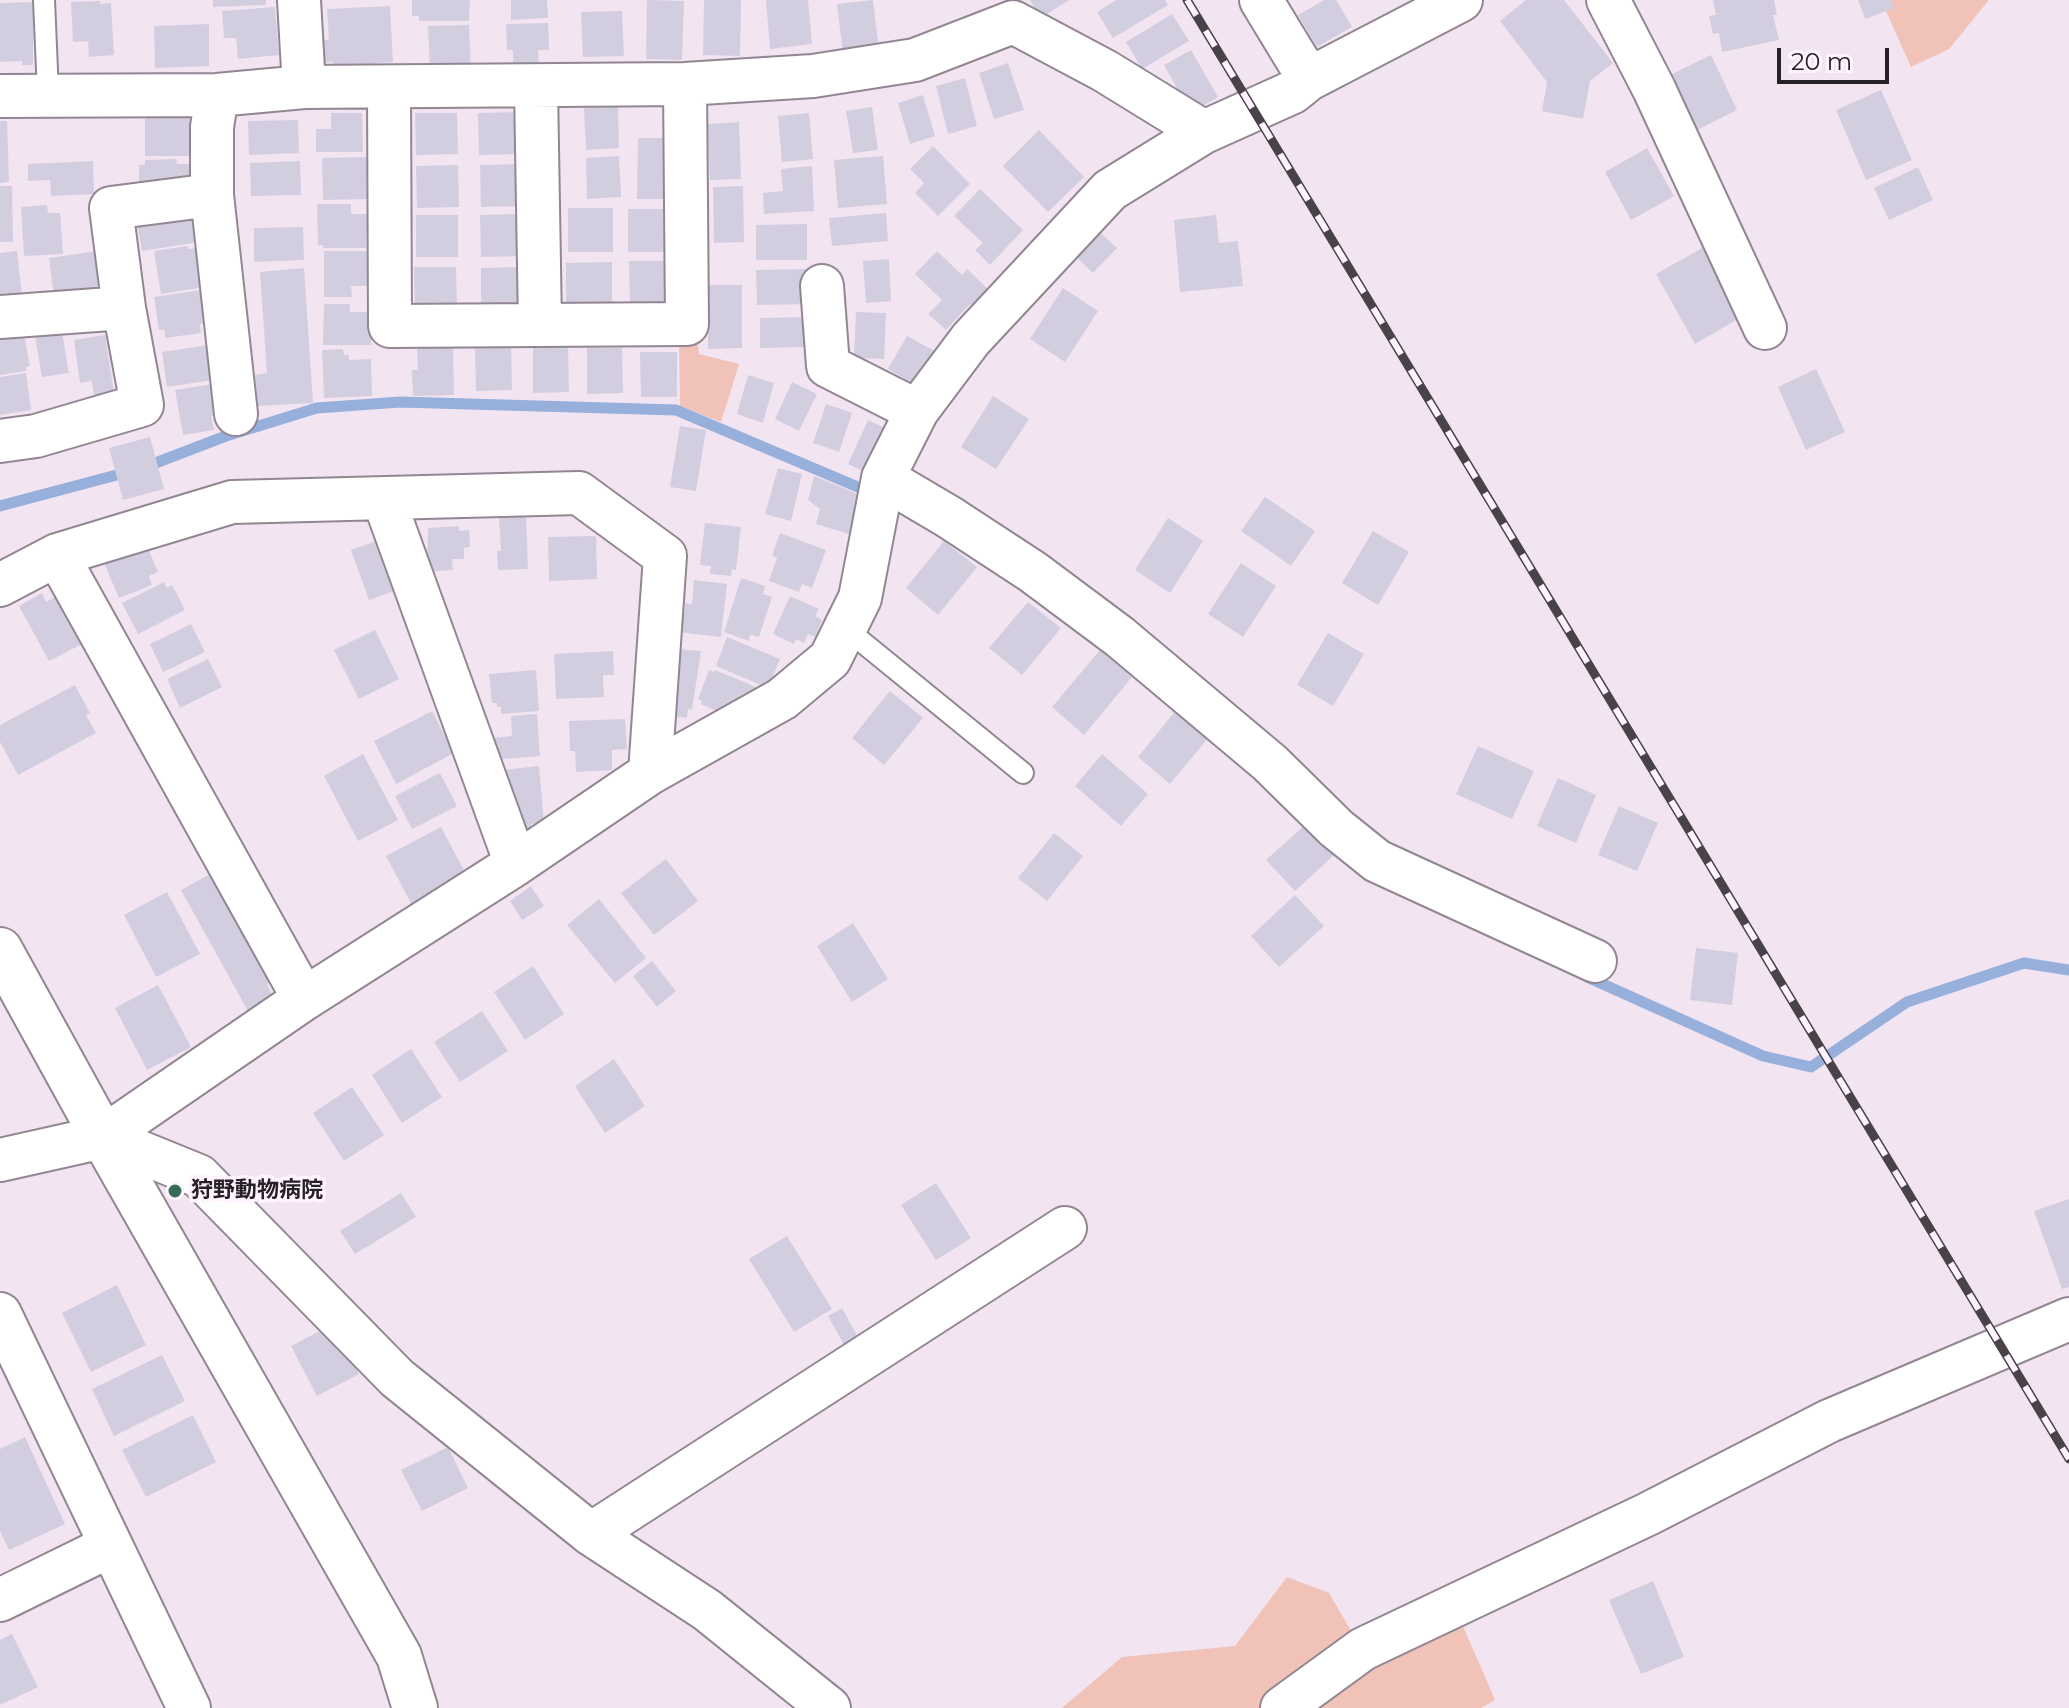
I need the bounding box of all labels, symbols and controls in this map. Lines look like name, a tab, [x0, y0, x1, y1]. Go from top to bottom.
scale bar	[1781, 32, 1893, 82]
text: 20 m	[1791, 47, 1852, 76]
place label: 狩野動物病院	[191, 1178, 323, 1204]
marker: 狩野動物病院	[166, 1182, 184, 1200]

